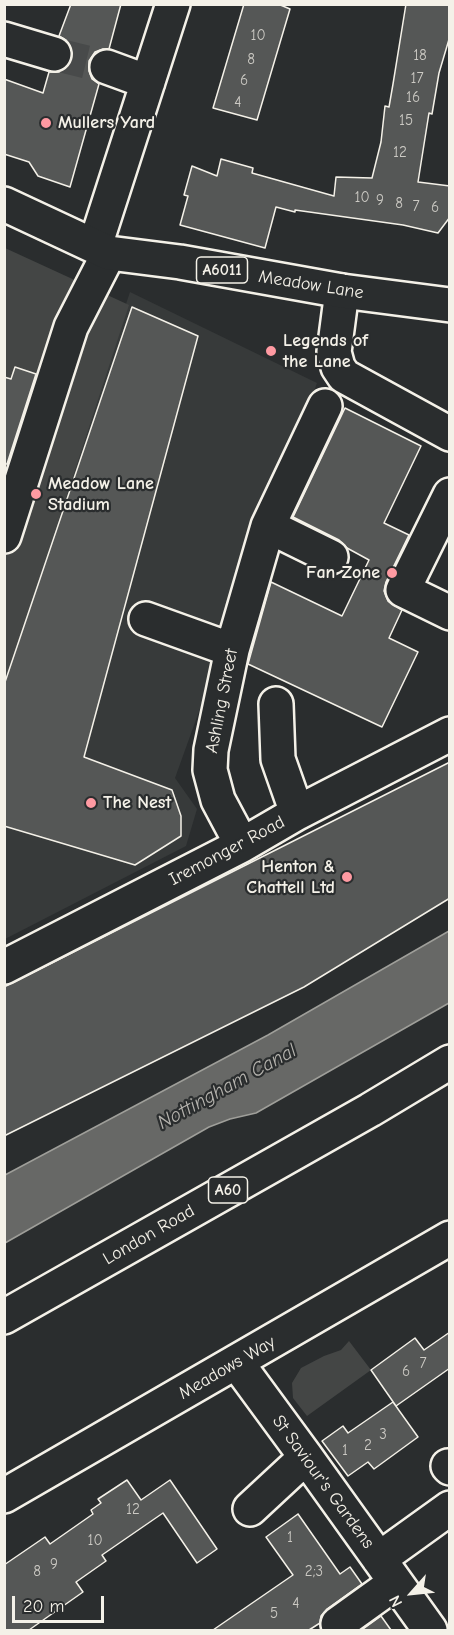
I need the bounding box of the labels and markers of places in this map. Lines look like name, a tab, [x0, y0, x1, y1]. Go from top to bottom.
place label: Mullers Yard	[58, 112, 155, 134]
marker: Mullers Yard	[39, 116, 53, 130]
place label: Legends of the Lane	[283, 330, 368, 372]
marker: Legends of the Lane	[264, 344, 278, 358]
place label: Meadow Lane Stadium	[48, 473, 154, 516]
marker: Meadow Lane Stadium	[29, 487, 43, 501]
place label: Fan Zone	[306, 562, 380, 584]
marker: Fan Zone	[385, 566, 399, 580]
place label: The Nest	[103, 792, 171, 814]
marker: The Nest	[84, 796, 98, 810]
place label: Henton & Chattell Ltd	[246, 856, 335, 898]
marker: Henton & Chattell Ltd	[340, 870, 354, 884]

